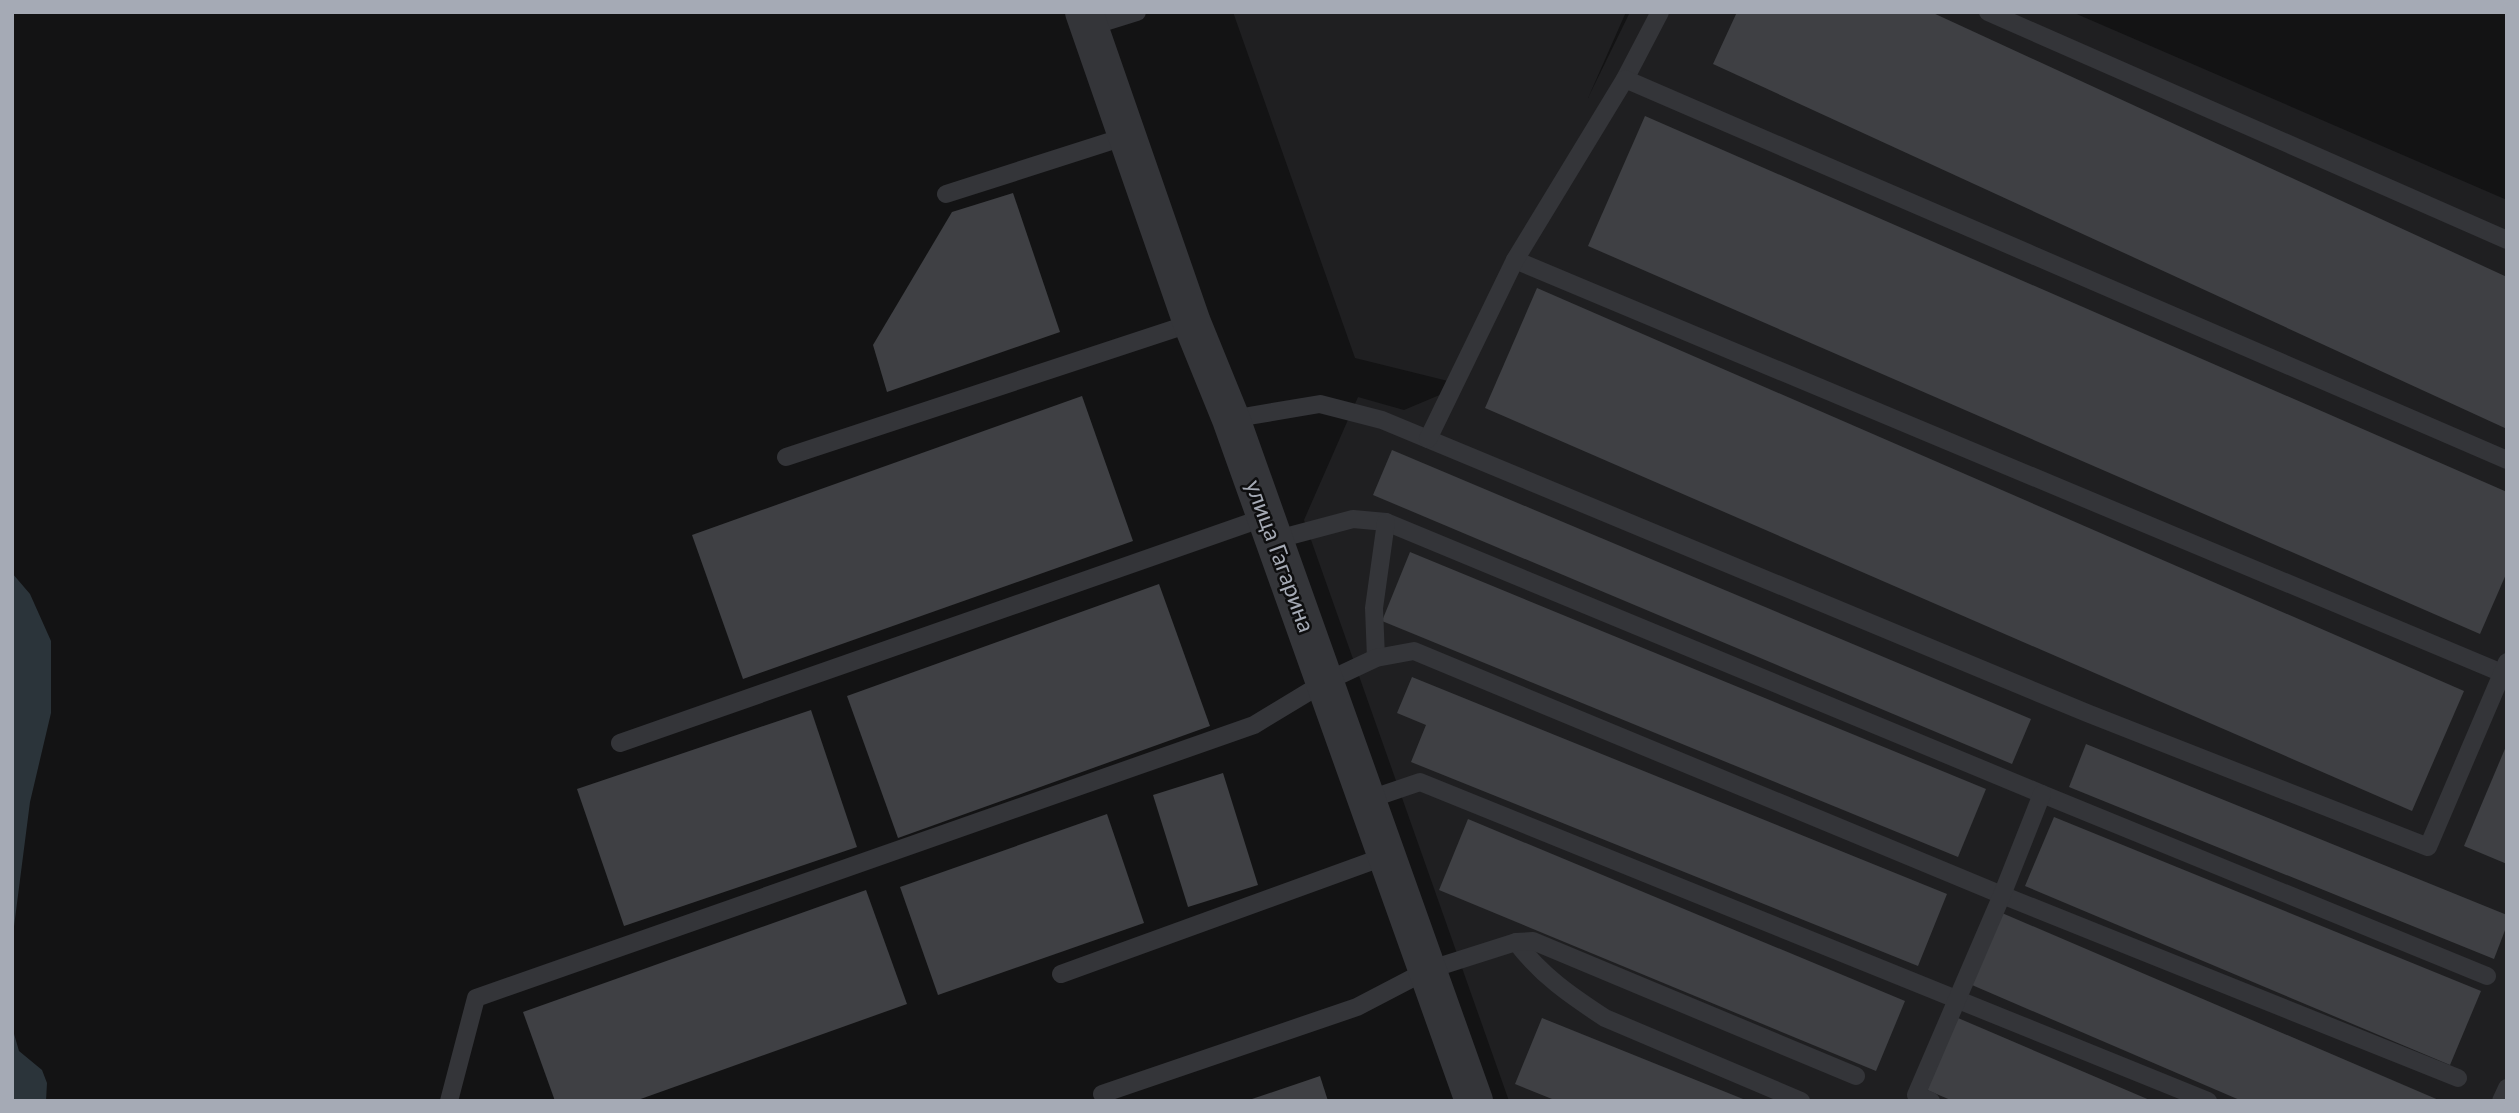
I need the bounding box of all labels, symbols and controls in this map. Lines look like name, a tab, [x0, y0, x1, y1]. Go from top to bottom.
street label: улица Гагарина	[1240, 476, 1322, 636]

